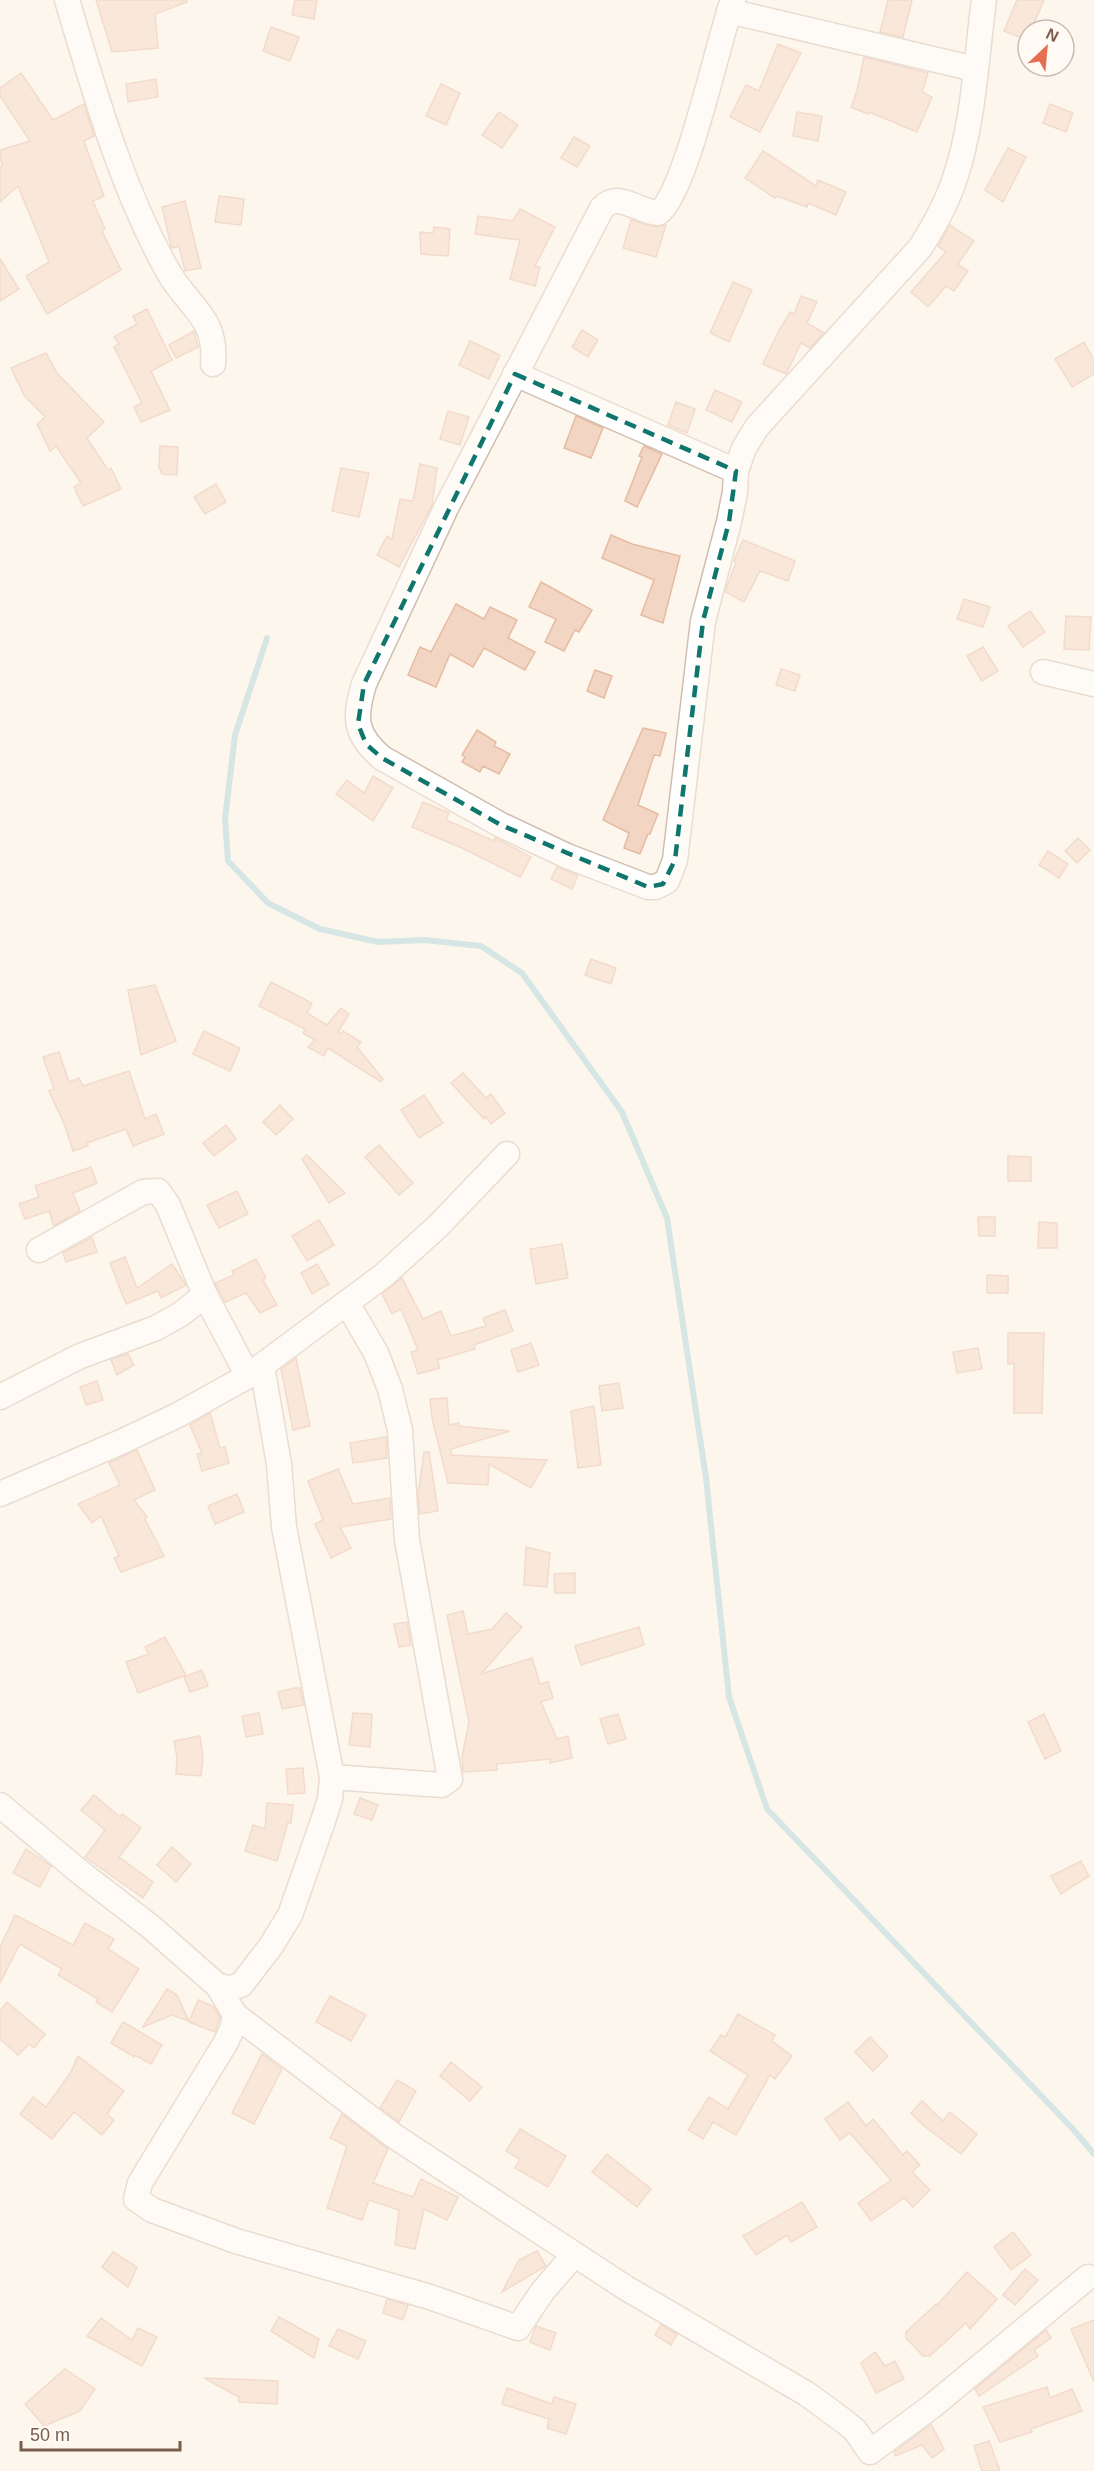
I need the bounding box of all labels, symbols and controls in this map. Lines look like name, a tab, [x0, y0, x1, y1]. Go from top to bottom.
north arrow	[1016, 18, 1076, 78]
text: N	[1043, 25, 1061, 45]
scale bar	[21, 2414, 180, 2452]
text: 50 m	[30, 2425, 70, 2445]

